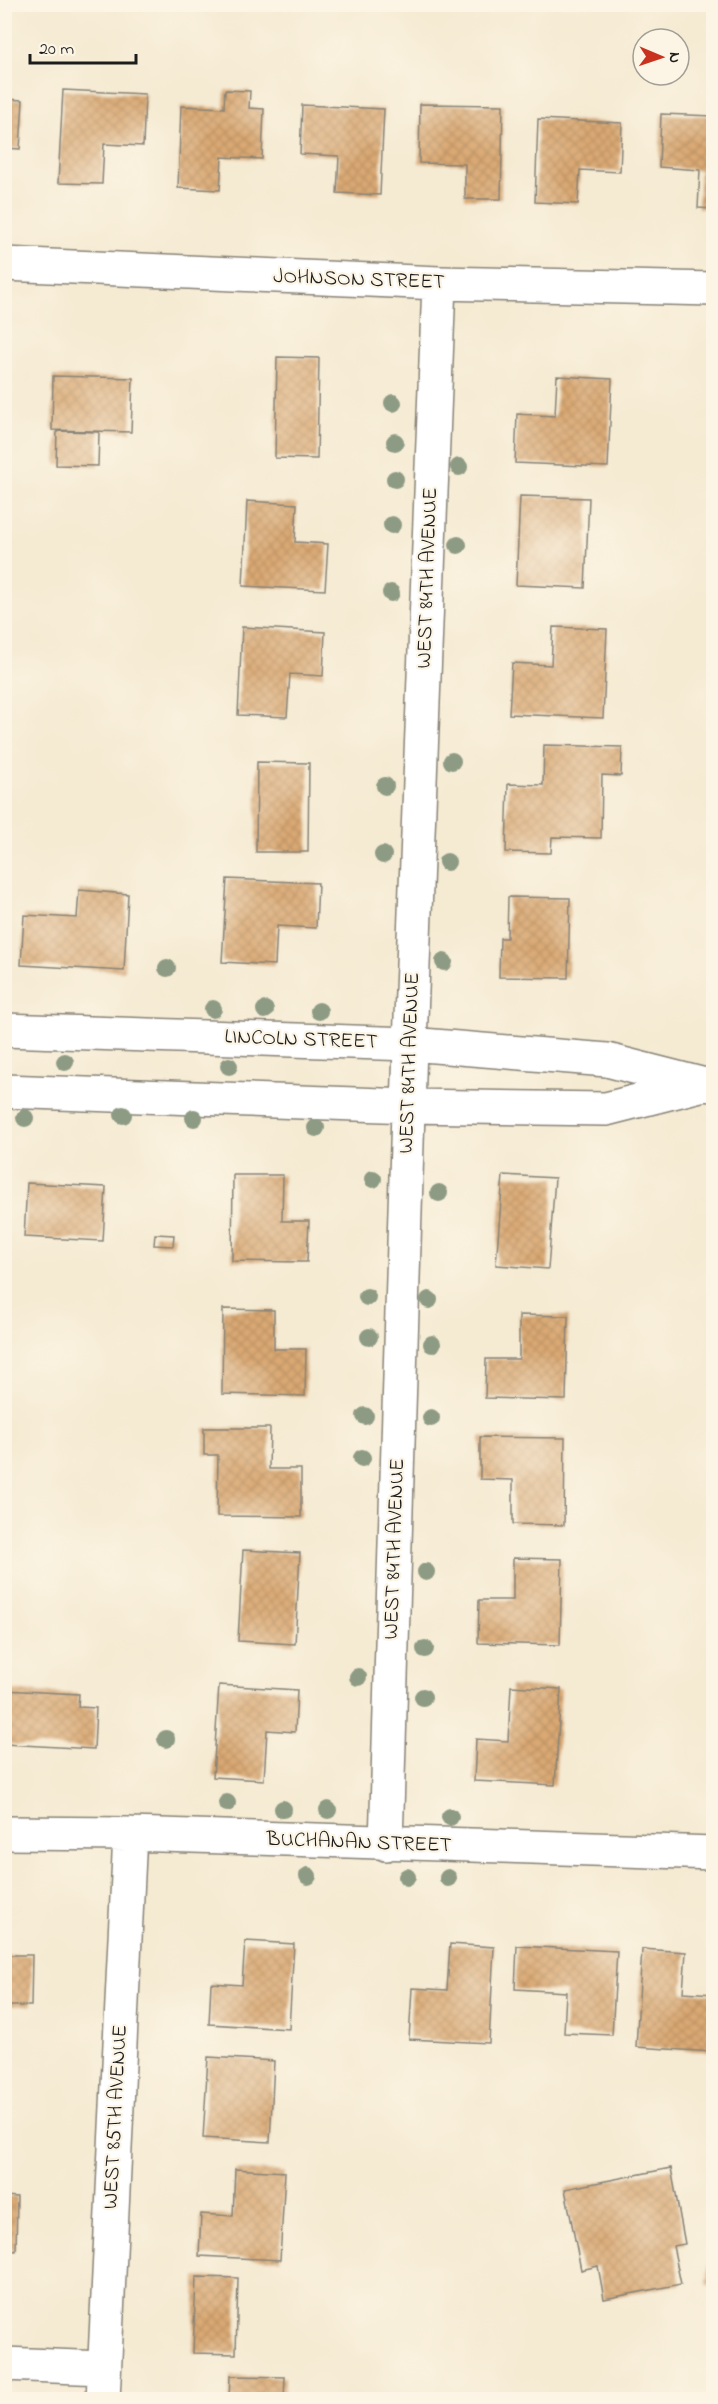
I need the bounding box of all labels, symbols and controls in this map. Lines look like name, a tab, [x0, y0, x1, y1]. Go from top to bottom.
scale bar	[30, 27, 136, 65]
north arrow	[631, 27, 691, 87]
text: 20 m	[39, 37, 74, 63]
text: N	[662, 52, 686, 63]
street label: JOHNSON STREET	[273, 262, 445, 298]
street label: WEST 84TH AVENUE	[410, 487, 446, 669]
street label: WEST 84TH AVENUE	[392, 972, 428, 1154]
street label: LINCOLN STREET	[224, 1022, 378, 1058]
street label: WEST 84TH AVENUE	[377, 1458, 413, 1640]
street label: BUCHANAN STREET	[265, 1825, 452, 1861]
street label: WEST 85TH AVENUE	[96, 2024, 136, 2210]

